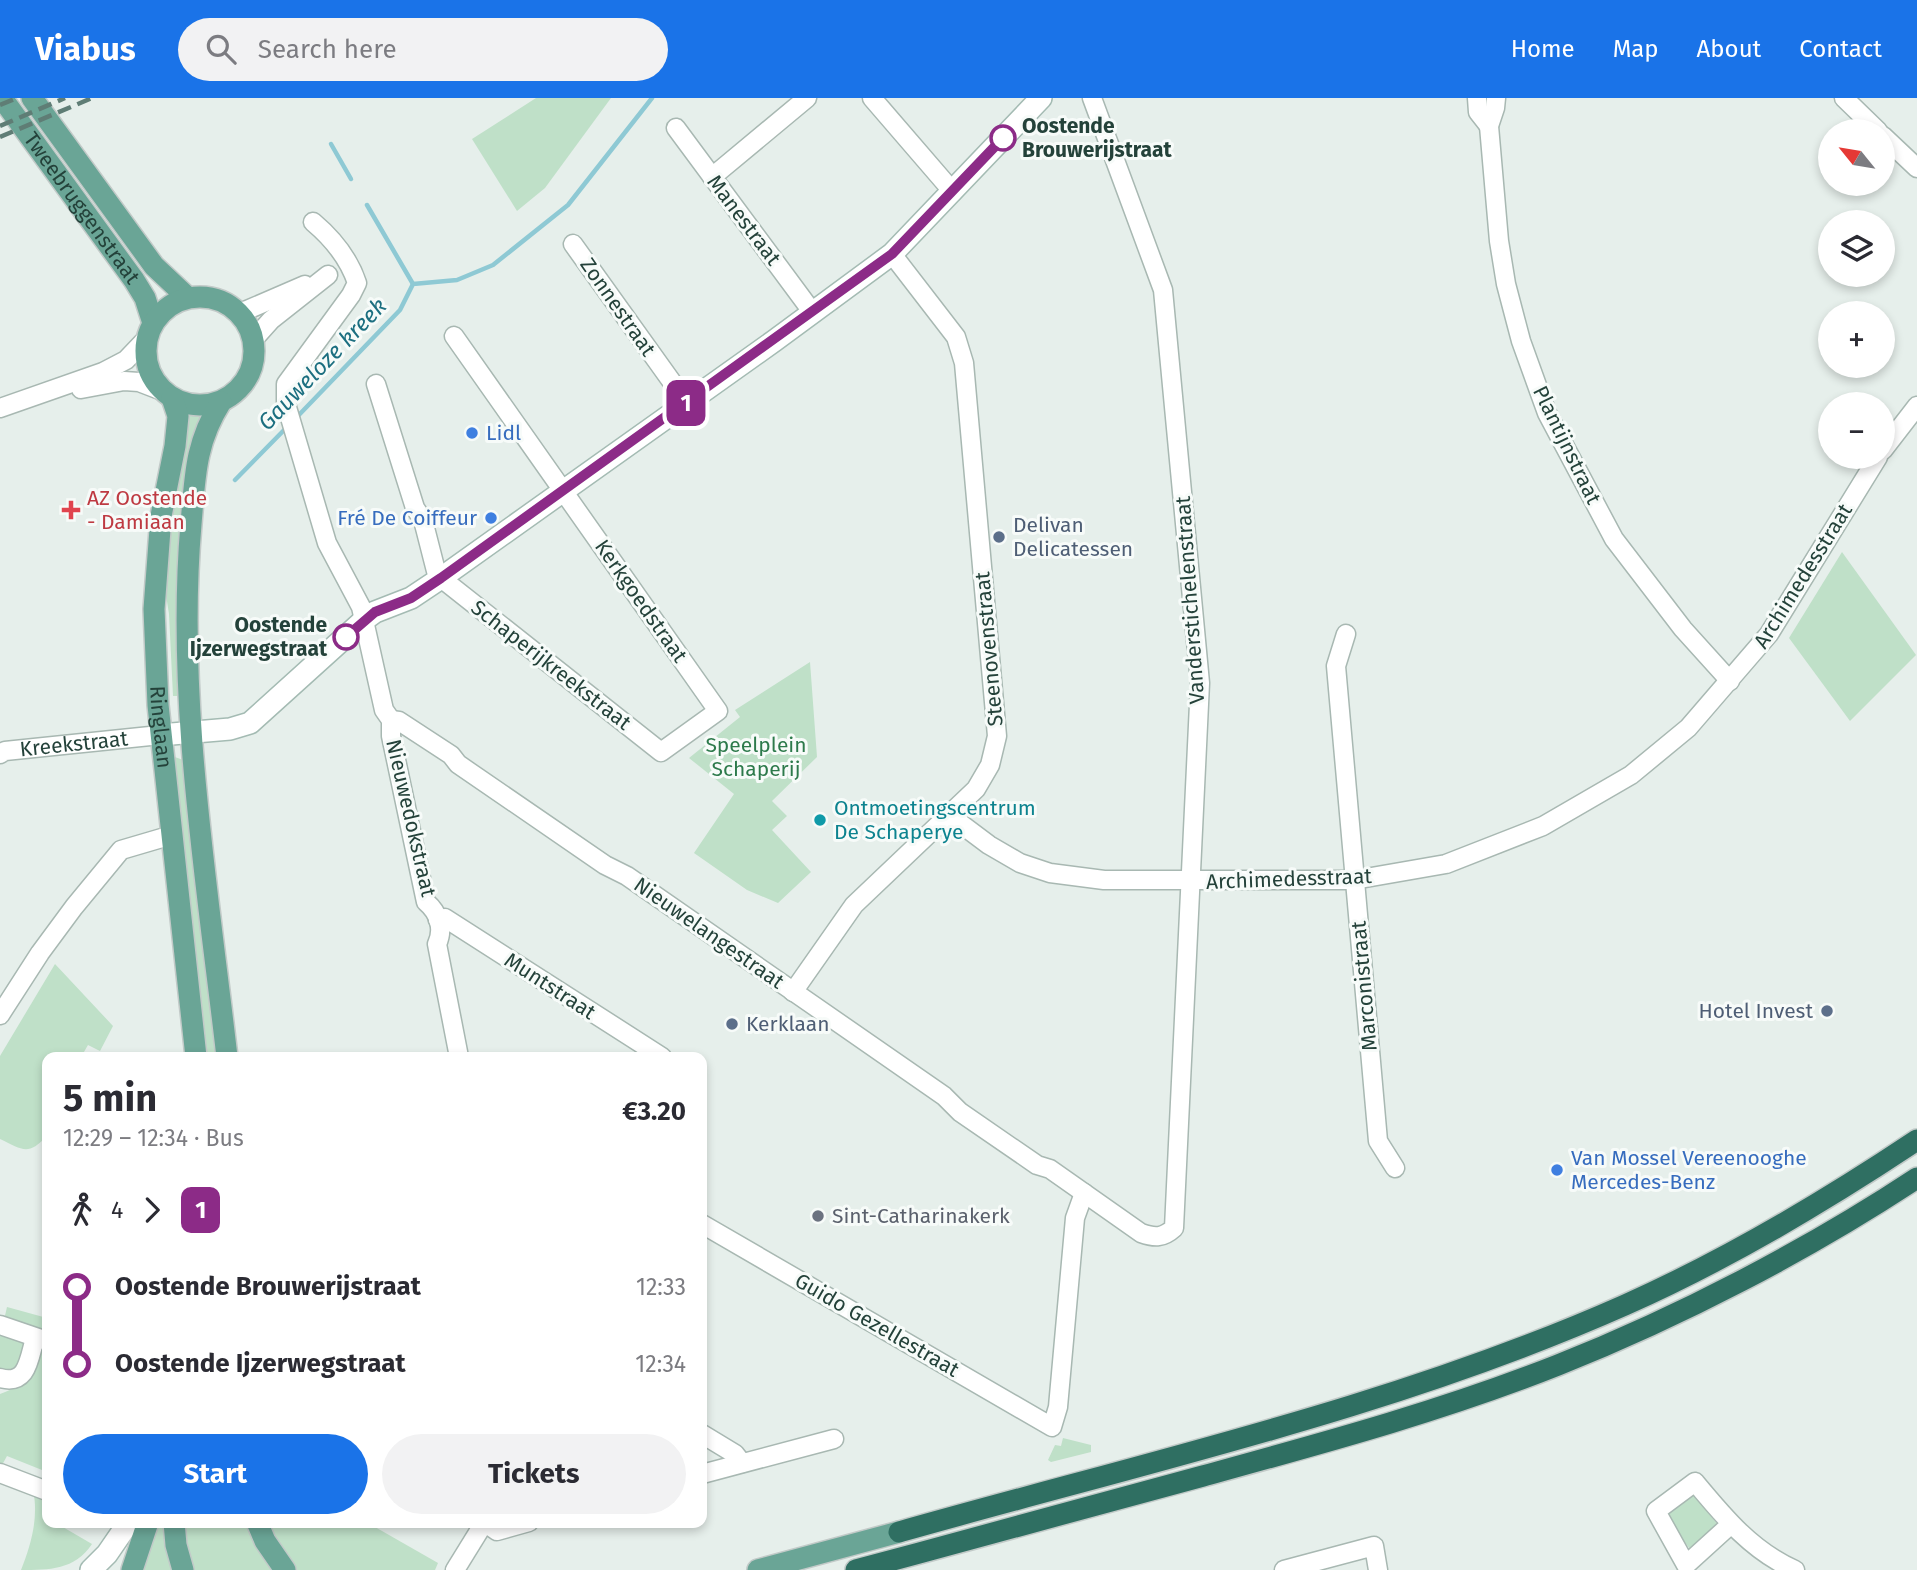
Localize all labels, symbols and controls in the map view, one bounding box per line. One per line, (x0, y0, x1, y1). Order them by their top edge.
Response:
search box (178, 18, 668, 81)
text: Viabus (35, 29, 136, 69)
icon: search (202, 30, 240, 68)
text: Search here (258, 34, 397, 65)
text: Home (1511, 35, 1575, 63)
text: Map (1613, 35, 1659, 63)
text: About (1697, 35, 1761, 63)
text: Contact (1799, 35, 1882, 63)
place label: Oostende Brouwerijstraat (1022, 113, 1172, 163)
north arrow (1818, 119, 1895, 196)
map controls (1818, 119, 1895, 469)
marker: Oostende Brouwerijstraat (990, 125, 1016, 151)
street label: Tweebruggenstraat (18, 127, 146, 289)
street label: Manestraat (702, 170, 787, 271)
button: layers (1818, 210, 1895, 287)
street label: Zonnestraat (575, 253, 662, 361)
water label: Gauweloze kreek (252, 292, 392, 436)
button: + (1818, 301, 1895, 378)
line badge: 1 (663, 380, 709, 426)
street label: Plantijnstraat (1527, 382, 1607, 509)
text: 1 (680, 389, 692, 417)
button: − (1818, 392, 1895, 469)
place label: Lidl (486, 420, 521, 446)
marker: Lidl (464, 425, 480, 441)
place label: AZ Oostende - Damiaan (87, 485, 207, 535)
street label: Vanderstichelenstraat (1170, 495, 1210, 705)
street label: Archimedesstraat (1748, 498, 1858, 653)
marker: AZ Oostende - Damiaan (61, 500, 81, 520)
place label: Fré De Coiffeur (337, 505, 477, 531)
marker: Fré De Coiffeur (483, 510, 499, 526)
place label: Delivan Delicatessen (1013, 512, 1133, 562)
marker: Delivan Delicatessen (991, 529, 1007, 545)
street label: Kerkgoedstraat (589, 534, 693, 668)
street label: Steenovenstraat (969, 570, 1009, 727)
street label: Schaperijkreekstraat (466, 594, 637, 736)
place label: Oostende Ijzerwegstraat (190, 612, 328, 662)
marker: Oostende Ijzerwegstraat (333, 624, 359, 650)
street label: Ringlaan (144, 685, 178, 770)
street label: Kreekstraat (18, 725, 130, 762)
park label: Speelplein Schaperij (705, 732, 807, 782)
street label: Nieuwedokstraat (380, 737, 442, 900)
place label: Ontmoetingscentrum De Schaperye (834, 795, 1036, 845)
marker: Ontmoetingscentrum De Schaperye (812, 812, 828, 828)
street label: Archimedesstraat (1206, 863, 1373, 895)
street label: Nieuwelangestraat (629, 871, 789, 995)
street label: Marconistraat (1345, 919, 1383, 1052)
street label: Muntstraat (500, 947, 601, 1025)
place label: Hotel Invest (1699, 998, 1813, 1024)
marker: Hotel Invest (1819, 1003, 1835, 1019)
place label: Kerklaan (746, 1011, 829, 1037)
marker: Kerklaan (724, 1016, 740, 1032)
text: 5 min (63, 1075, 157, 1121)
text: €3.20 (622, 1096, 686, 1127)
text: 12:29 – 12:34 · Bus (63, 1124, 244, 1152)
place label: Van Mossel Vereenooghe Mercedes-Benz (1571, 1145, 1807, 1195)
marker: Van Mossel Vereenooghe Mercedes-Benz (1549, 1162, 1565, 1178)
icon: walk (63, 1191, 101, 1229)
icon: forward (133, 1191, 171, 1229)
text: 4 (111, 1196, 123, 1224)
text: 1 (195, 1196, 206, 1224)
place label: Sint-Catharinakerk (832, 1203, 1010, 1229)
marker: Sint-Catharinakerk (810, 1208, 826, 1224)
street label: Guido Gezellestraat (790, 1267, 964, 1383)
text: Oostende Brouwerijstraat (115, 1271, 421, 1302)
text: 12:33 (636, 1273, 686, 1301)
text: Oostende Ijzerwegstraat (115, 1348, 406, 1379)
text: 12:34 (635, 1350, 686, 1378)
button: Start (63, 1434, 368, 1514)
button: Tickets (382, 1434, 686, 1514)

